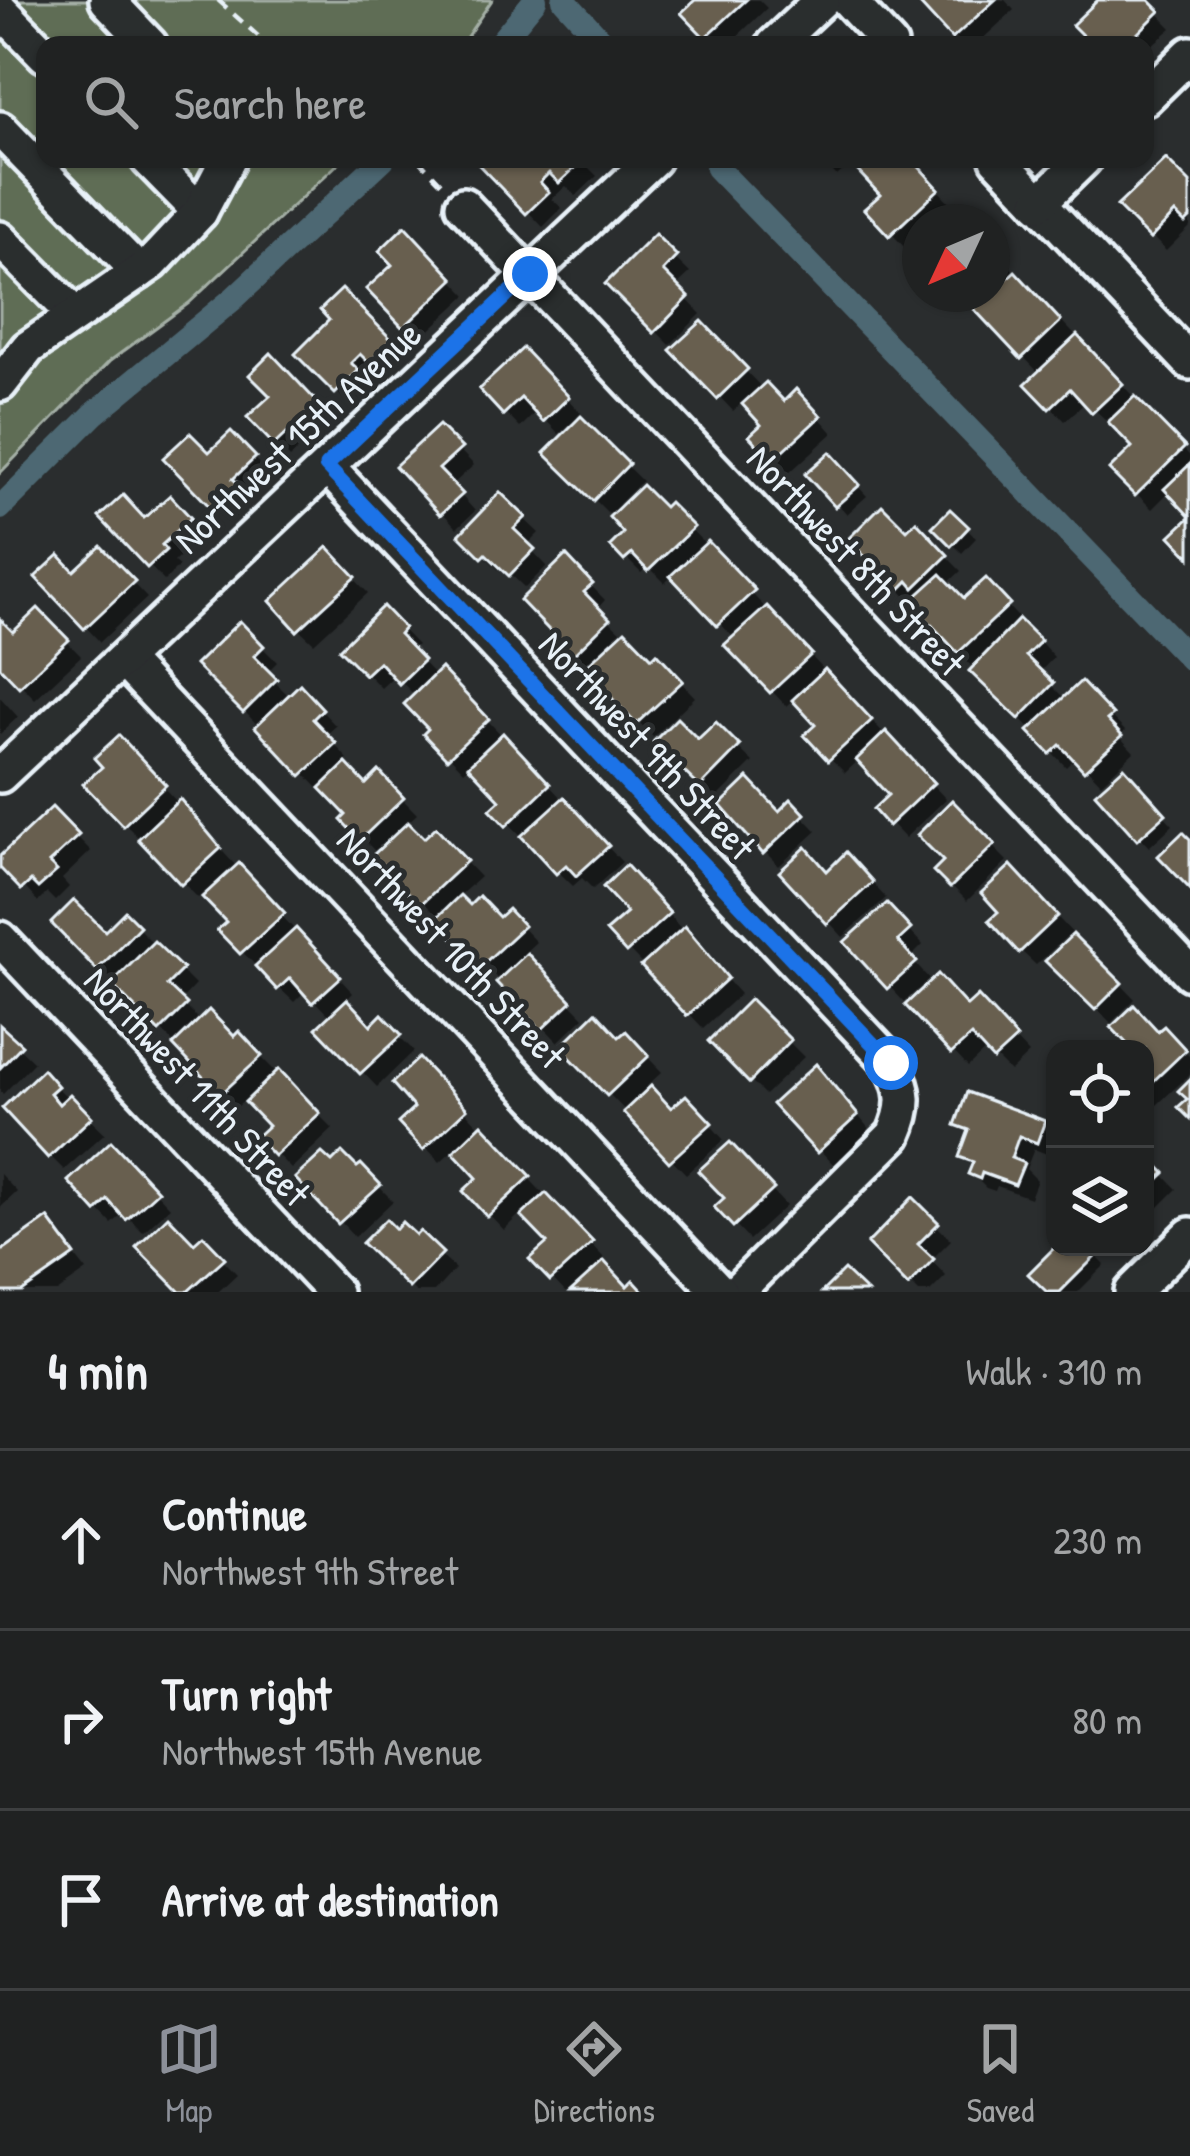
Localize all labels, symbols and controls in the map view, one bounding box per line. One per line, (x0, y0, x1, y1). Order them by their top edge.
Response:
search box (36, 36, 1154, 168)
icon: search (78, 69, 144, 135)
text: Search here (174, 72, 366, 133)
north arrow (902, 204, 1010, 312)
route end (503, 247, 557, 301)
street label: Northwest 15th Avenue (162, 307, 432, 565)
street label: Northwest 8th Street (736, 433, 979, 688)
street label: Northwest 9th Street (528, 619, 769, 872)
street label: Northwest 10th Street (326, 814, 579, 1080)
street label: Northwest 11th Street (73, 955, 324, 1218)
route start (864, 1036, 918, 1090)
map controls (1046, 1040, 1154, 1256)
button: locate (1046, 1040, 1154, 1148)
button: layers (1046, 1148, 1154, 1256)
text: 4 min (48, 1336, 148, 1405)
text: Walk · 310 m (966, 1344, 1142, 1397)
text: Continue (162, 1483, 307, 1544)
icon: ahead (48, 1507, 114, 1573)
text: 230 m (1053, 1513, 1142, 1566)
text: Northwest 9th Street (162, 1544, 458, 1597)
text: Turn right (162, 1663, 331, 1724)
icon: right (48, 1687, 114, 1753)
text: 80 m (1072, 1693, 1142, 1746)
text: Northwest 15th Avenue (162, 1724, 483, 1777)
icon: arrive (48, 1867, 114, 1933)
text: Arrive at destination (162, 1869, 499, 1930)
tab: Map (156, 2016, 222, 2132)
tab: Directions (534, 2016, 655, 2132)
tab: Saved (967, 2016, 1034, 2132)

